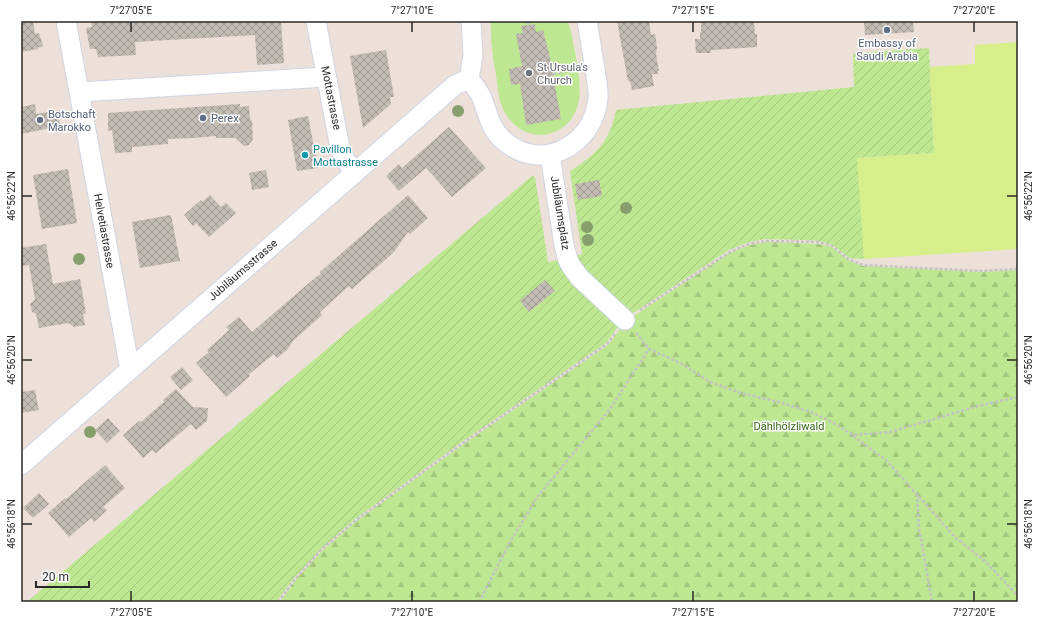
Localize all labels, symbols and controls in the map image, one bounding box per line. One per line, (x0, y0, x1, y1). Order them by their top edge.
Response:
text: 7°27'05"E (110, 5, 153, 16)
text: 7°27'10"E (391, 5, 434, 16)
text: 7°27'15"E (672, 5, 715, 16)
text: 7°27'20"E (953, 5, 996, 16)
marker: Embassy of Saudi Arabia (882, 25, 892, 35)
place label: Embassy of Saudi Arabia (856, 37, 918, 63)
place label: St Ursula's Church (537, 61, 588, 87)
street label: Mottastrasse (318, 65, 344, 131)
marker: St Ursula's Church (524, 68, 534, 78)
place label: Botschaft Marokko (48, 108, 96, 134)
place label: Perex (211, 112, 239, 125)
marker: Perex (198, 113, 208, 123)
marker: Botschaft Marokko (35, 115, 45, 125)
place label: Pavillon Mottastrasse (313, 143, 378, 169)
marker: Pavillon Mottastrasse (300, 150, 310, 160)
text: 46°56'22"N (6, 171, 17, 221)
text: 46°56'22"N (1023, 171, 1034, 221)
street label: Jubiläumsplatz (548, 175, 572, 252)
street label: Helvetiastrasse (91, 193, 117, 270)
street label: Jubiläumsstrasse (206, 236, 280, 303)
text: 46°56'20"N (6, 335, 17, 385)
text: 46°56'20"N (1023, 335, 1034, 385)
park label: Dählhölzliwald (754, 420, 824, 433)
text: 46°56'18"N (6, 499, 17, 549)
text: 46°56'18"N (1023, 499, 1034, 549)
scale bar (36, 563, 89, 589)
text: 20 m (42, 570, 69, 584)
text: 7°27'05"E (110, 607, 153, 618)
text: 7°27'10"E (391, 607, 434, 618)
text: 7°27'15"E (672, 607, 715, 618)
text: 7°27'20"E (953, 607, 996, 618)

